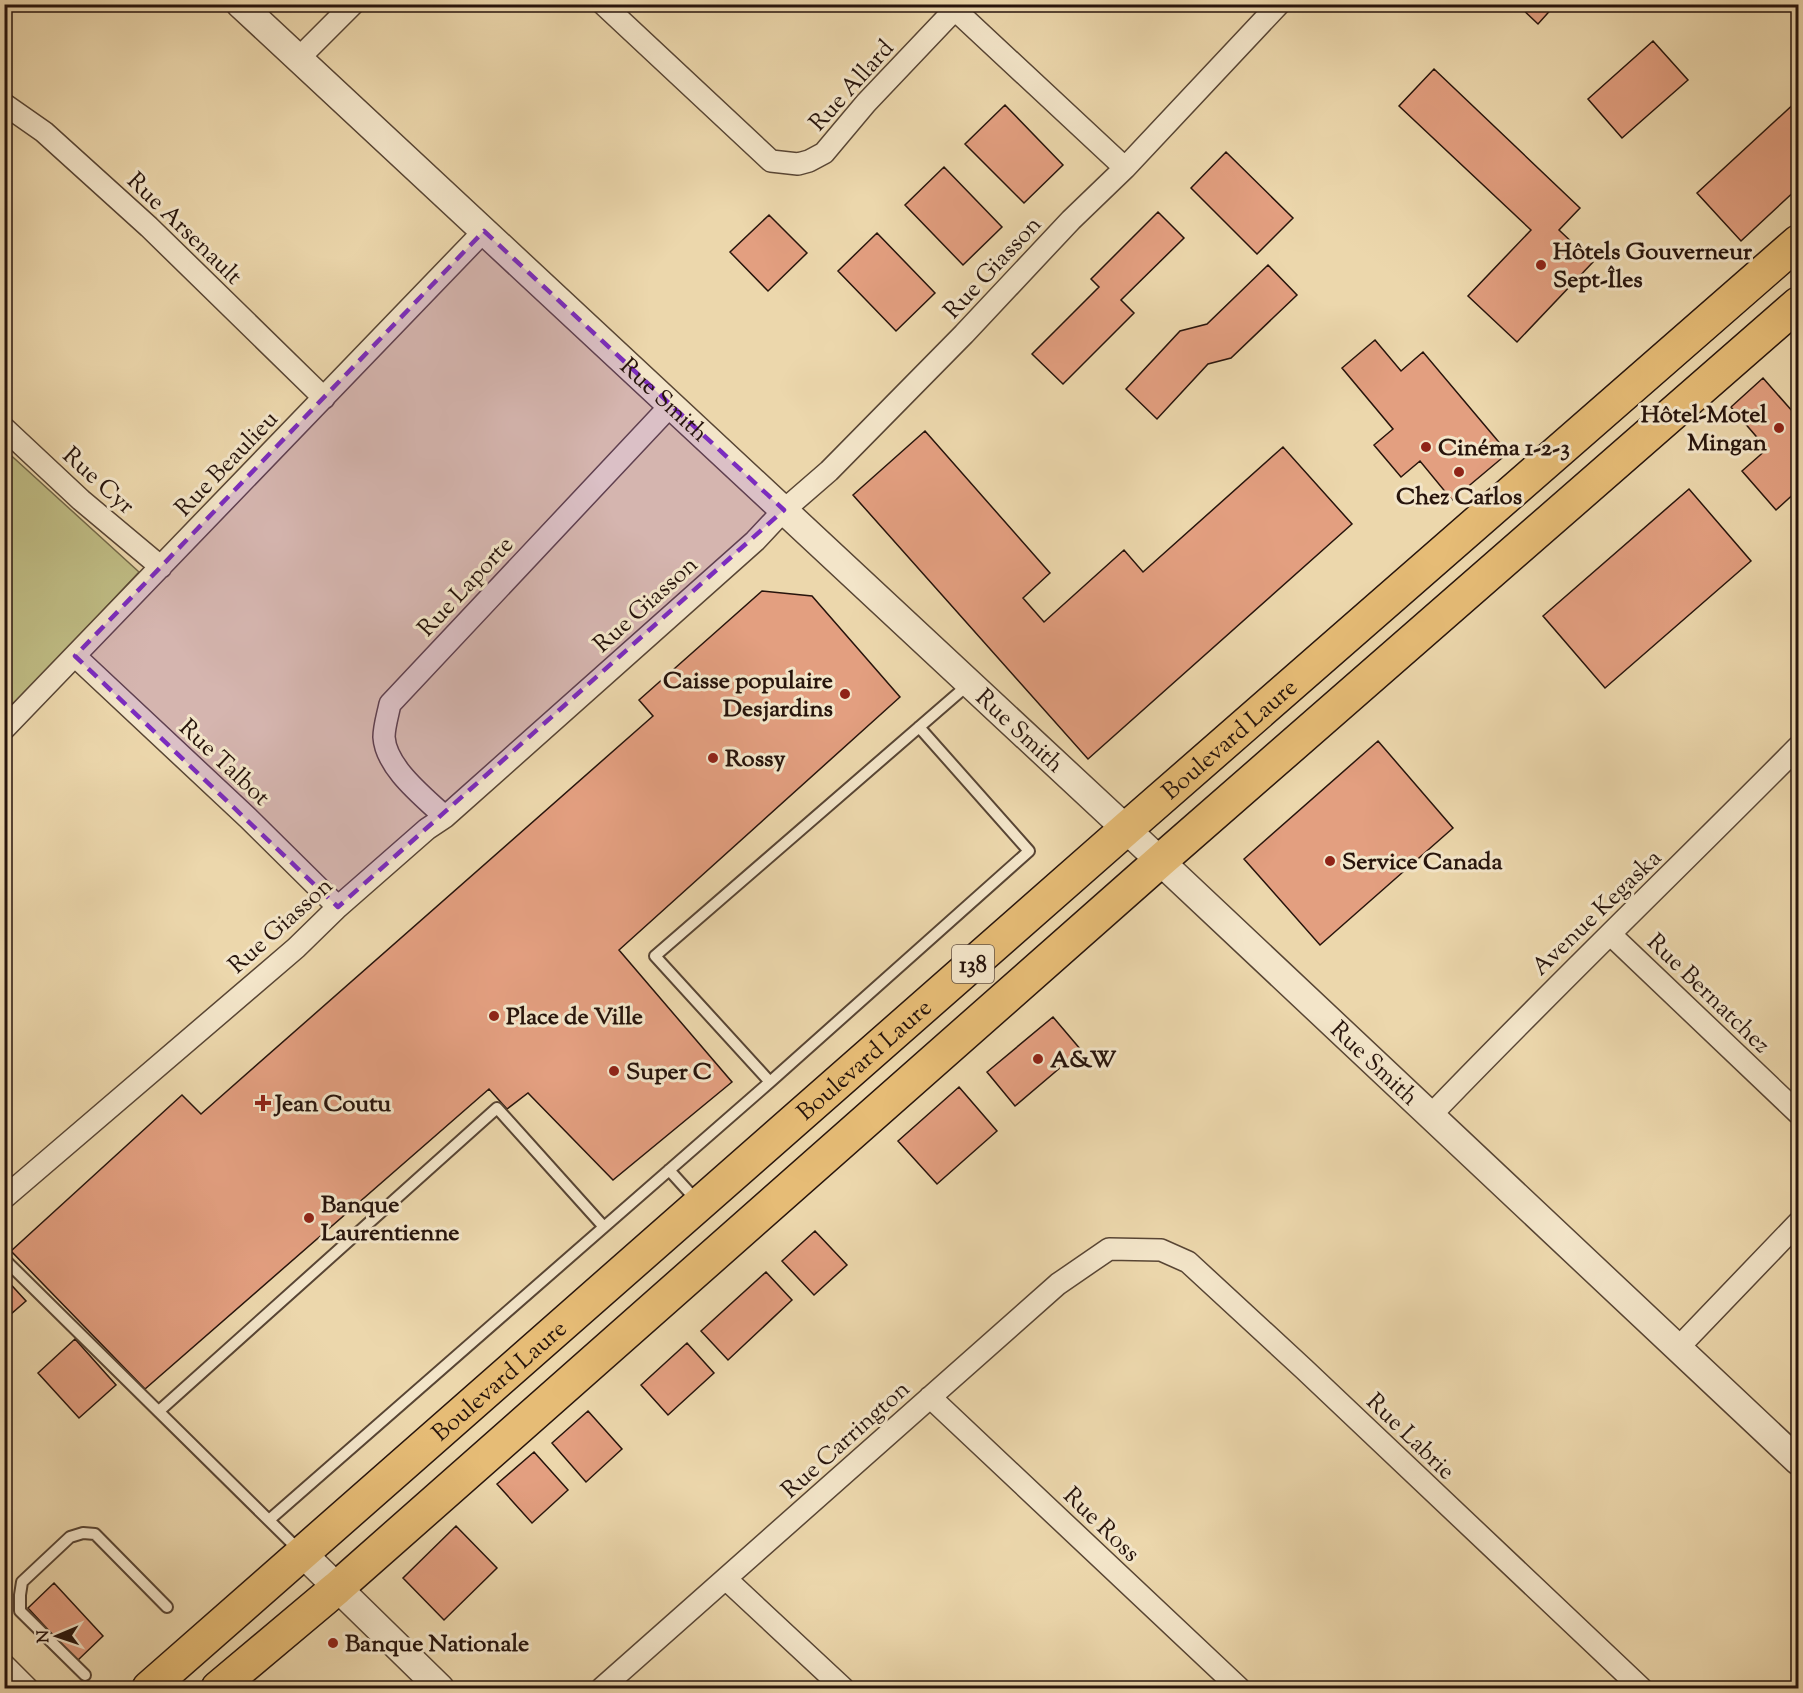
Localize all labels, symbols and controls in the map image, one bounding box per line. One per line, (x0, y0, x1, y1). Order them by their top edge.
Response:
street label: Rue Allard (802, 33, 903, 140)
street label: Rue Arsenault (118, 166, 249, 293)
street label: Rue Giasson (937, 209, 1050, 328)
place label: Hôtels Gouverneur Sept-Îles (1553, 236, 1753, 298)
marker: Hôtels Gouverneur Sept-Îles (1534, 258, 1548, 272)
street label: Rue Smith (611, 351, 715, 451)
place label: Hôtel-Motel Mingan (1641, 399, 1768, 461)
street label: Rue Beaulieu (168, 404, 287, 525)
marker: Hôtel-Motel Mingan (1772, 421, 1786, 435)
place label: Cinéma 1-2-3 (1438, 432, 1570, 466)
street label: Rue Cyr (54, 440, 141, 523)
marker: Cinéma 1-2-3 (1419, 440, 1433, 454)
marker: Chez Carlos (1452, 465, 1466, 479)
place label: Chez Carlos (1396, 481, 1522, 515)
street label: Rue Laporte (411, 529, 522, 645)
street label: Rue Giasson (587, 549, 706, 662)
place label: Caisse populaire Desjardins (663, 665, 833, 727)
street label: Boulevard Laure (1155, 672, 1306, 809)
street label: Rue Smith (967, 682, 1071, 782)
marker: Caisse populaire Desjardins (838, 687, 852, 701)
street label: Rue Talbot (170, 712, 277, 815)
place label: Rossy (725, 743, 786, 777)
marker: Rossy (706, 751, 720, 765)
street label: Avenue Kegaska (1525, 842, 1670, 984)
place label: Service Canada (1342, 846, 1503, 880)
marker: Service Canada (1323, 854, 1337, 868)
street label: Rue Giasson (222, 870, 341, 983)
street label: Rue Bernatchez (1638, 927, 1777, 1062)
road number: 138 (952, 945, 994, 983)
street label: Boulevard Laure (790, 992, 940, 1130)
place label: Place de Ville (506, 1001, 643, 1035)
marker: Place de Ville (487, 1009, 501, 1023)
street label: Rue Smith (1322, 1014, 1425, 1114)
place label: A&W (1050, 1044, 1117, 1078)
marker: A&W (1031, 1052, 1045, 1066)
place label: Super C (626, 1056, 712, 1090)
marker: Super C (607, 1064, 621, 1078)
place label: Jean Coutu (273, 1088, 391, 1122)
marker: Jean Coutu (256, 1096, 270, 1110)
place label: Banque Laurentienne (321, 1189, 460, 1251)
marker: Banque Laurentienne (302, 1211, 316, 1225)
street label: Boulevard Laure (425, 1313, 575, 1451)
street label: Rue Carrington (775, 1374, 918, 1507)
street label: Rue Labrie (1358, 1386, 1462, 1489)
street label: Rue Ross (1055, 1480, 1147, 1571)
north arrow (27, 1606, 87, 1666)
place label: Banque Nationale (345, 1628, 529, 1662)
text: N (33, 1629, 56, 1643)
marker: Banque Nationale (326, 1636, 340, 1650)

